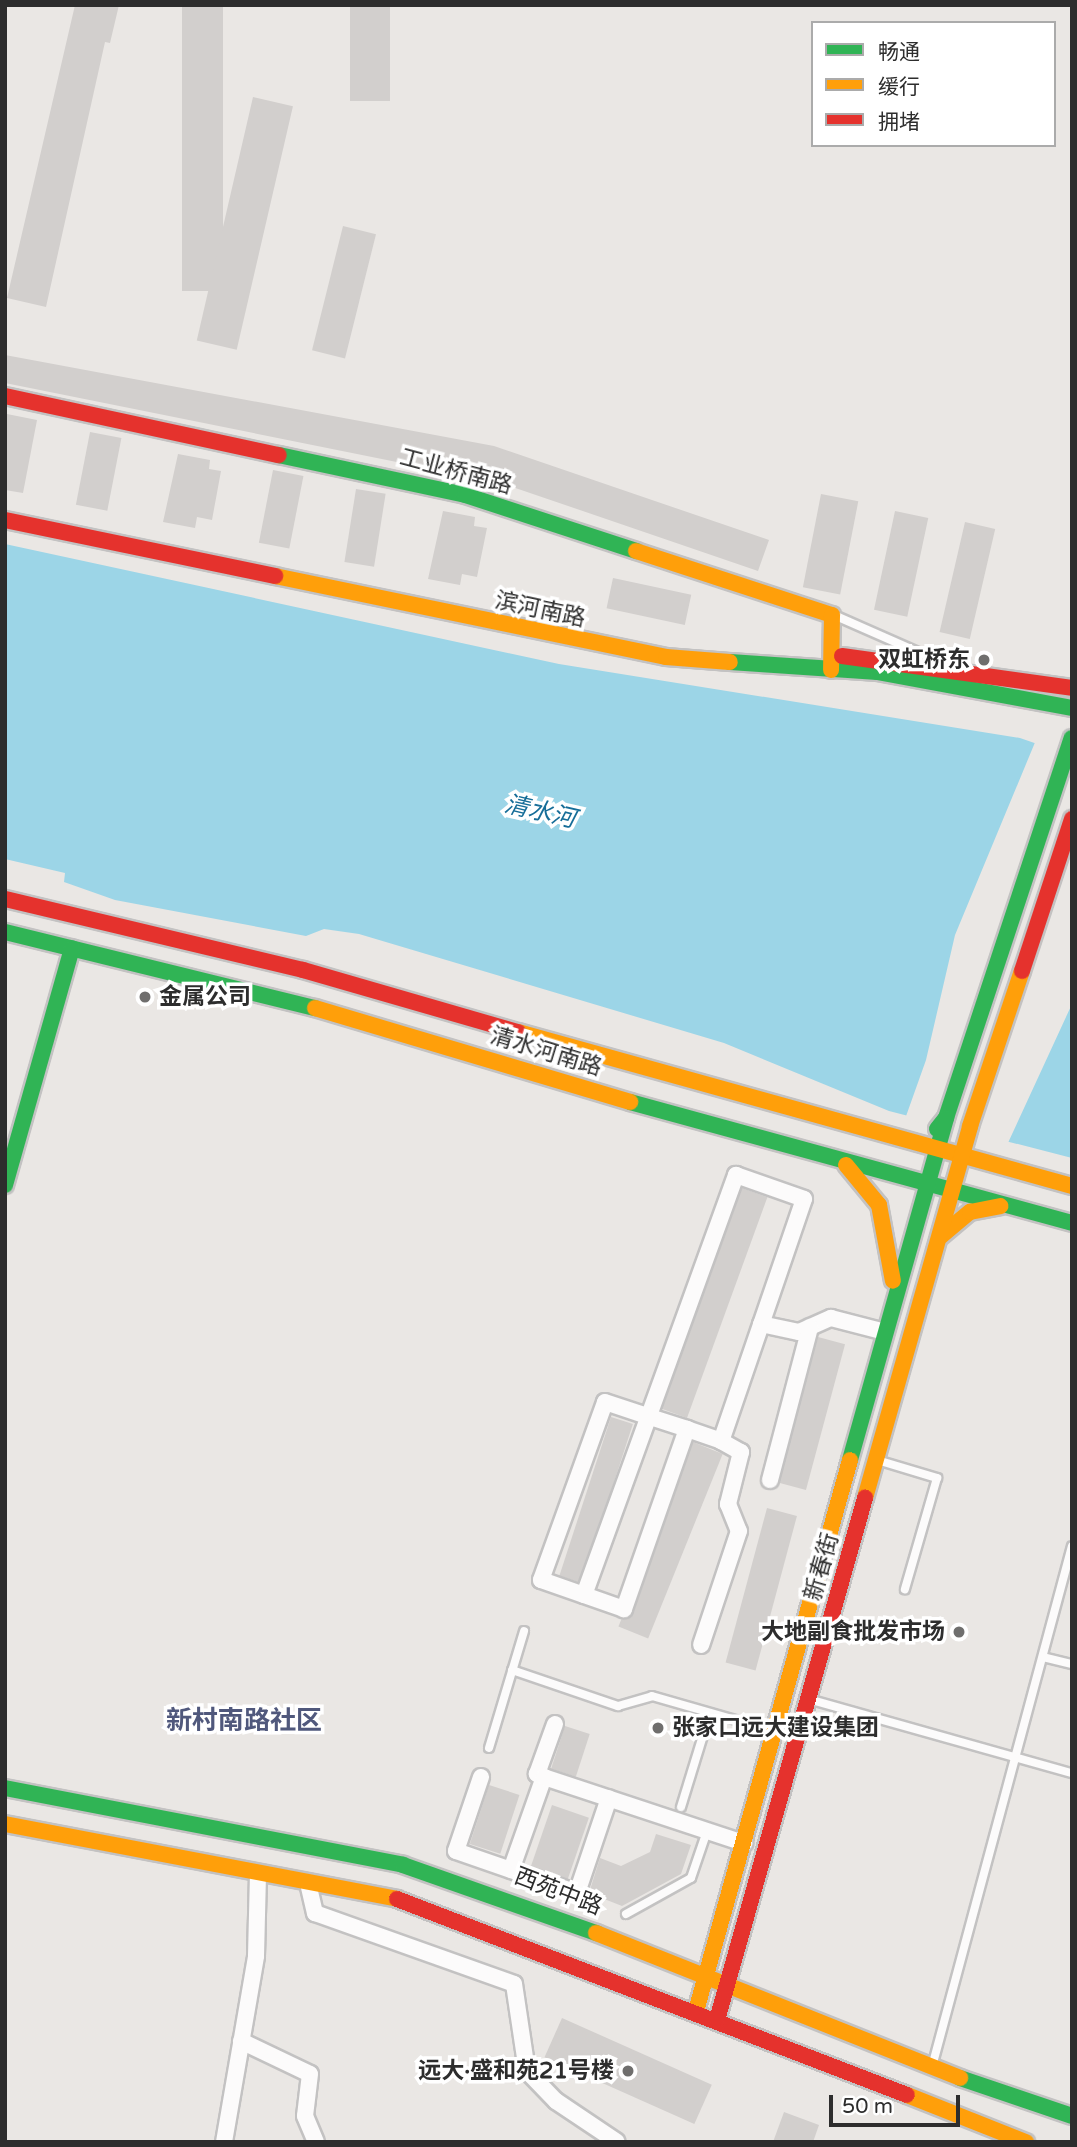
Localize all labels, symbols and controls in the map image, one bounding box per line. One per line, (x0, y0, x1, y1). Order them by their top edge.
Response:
legend (811, 21, 1056, 147)
text: 畅通 (878, 40, 920, 65)
text: 缓行 (878, 75, 920, 100)
text: 拥堵 (878, 110, 920, 135)
street label: 工业桥南路 (397, 444, 515, 500)
street label: 滨河南路 (492, 587, 588, 633)
place label: 双虹桥东 (878, 646, 970, 674)
marker: 双虹桥东 (976, 652, 992, 668)
water label: 清水河 (502, 790, 578, 834)
place label: 金属公司 (159, 983, 251, 1011)
marker: 金属公司 (137, 989, 153, 1005)
street label: 清水河南路 (487, 1022, 605, 1082)
street label: 新春街 (799, 1530, 845, 1604)
place label: 大地副食批发市场 (761, 1618, 945, 1646)
marker: 大地副食批发市场 (951, 1624, 967, 1640)
district label: 新村南路社区 (166, 1705, 322, 1737)
place label: 张家口远大建设集团 (672, 1714, 879, 1742)
marker: 张家口远大建设集团 (650, 1720, 666, 1736)
street label: 西苑中路 (510, 1863, 606, 1921)
place label: 远大·盛和苑21号楼 (418, 2057, 614, 2085)
marker: 远大·盛和苑21号楼 (620, 2063, 636, 2079)
scale bar (832, 2080, 963, 2124)
text: 50 m (842, 2094, 893, 2119)

